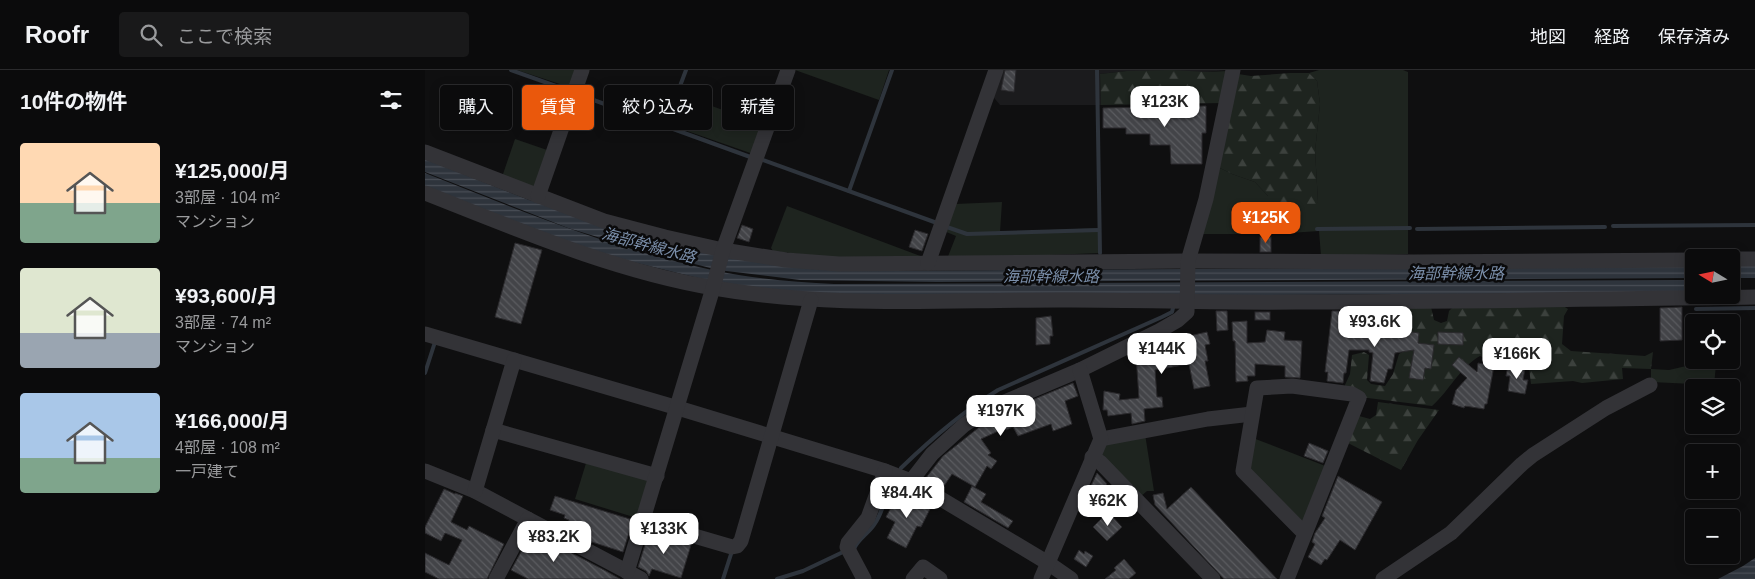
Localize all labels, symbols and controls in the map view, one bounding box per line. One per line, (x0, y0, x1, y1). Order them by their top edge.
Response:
search box (119, 12, 469, 57)
text: Roofr (25, 21, 89, 48)
icon: search (137, 21, 165, 49)
text: ここで検索 (177, 26, 272, 47)
text: 地図 (1530, 27, 1566, 47)
text: 経路 (1594, 27, 1630, 47)
text: 保存済み (1658, 27, 1730, 47)
chip: 購入 (440, 85, 512, 130)
chip: 賃貸 (522, 85, 594, 130)
chip: 絞り込み (604, 85, 712, 130)
chip: 新着 (722, 85, 794, 130)
pin: ¥123K (1130, 85, 1200, 128)
icon: filters (377, 86, 405, 114)
text: 10件の物件 (20, 90, 127, 113)
text: ¥123K (1141, 93, 1189, 110)
text: ¥125,000/月 (175, 159, 289, 182)
icon: home (60, 163, 120, 223)
text: 3部屋 · 104 m² (175, 189, 280, 206)
pin: ¥125K (1231, 202, 1301, 244)
text: ¥125K (1242, 209, 1290, 226)
text: マンション (175, 213, 255, 230)
water label: 海部幹線水路 (600, 225, 699, 267)
north arrow (1685, 249, 1740, 304)
map controls (1685, 249, 1740, 564)
water label: 海部幹線水路 (1408, 265, 1506, 282)
water label: 海部幹線水路 (1003, 268, 1101, 285)
text: ¥93,600/月 (175, 284, 278, 307)
icon: home (60, 288, 120, 348)
pin: ¥93.6K (1334, 306, 1416, 348)
text: ¥93.6K (1349, 313, 1401, 330)
text: 3部屋 · 74 m² (175, 314, 271, 331)
button: locate (1685, 314, 1740, 369)
pin: ¥144K (1127, 332, 1197, 375)
text: マンション (175, 338, 255, 355)
pin: ¥166K (1482, 338, 1552, 380)
text: ¥144K (1138, 340, 1186, 357)
text: ¥166K (1493, 345, 1541, 362)
button: layers (1685, 379, 1740, 434)
pin: ¥197K (966, 394, 1036, 437)
text: ¥197K (977, 402, 1025, 419)
text: ¥166,000/月 (175, 409, 289, 432)
icon: home (60, 413, 120, 473)
text: 4部屋 · 108 m² (175, 439, 280, 456)
button: + (1685, 444, 1740, 499)
text: 一戸建て (175, 463, 239, 480)
pin: ¥84.4K (866, 476, 948, 519)
text: ¥84.4K (881, 484, 933, 501)
pin: ¥62K (1078, 484, 1138, 527)
text: ¥62K (1089, 492, 1127, 509)
button: − (1685, 509, 1740, 564)
pin: ¥133K (629, 512, 699, 555)
pin: ¥83.2K (513, 520, 595, 563)
text: ¥133K (640, 520, 688, 537)
text: ¥83.2K (528, 528, 580, 545)

